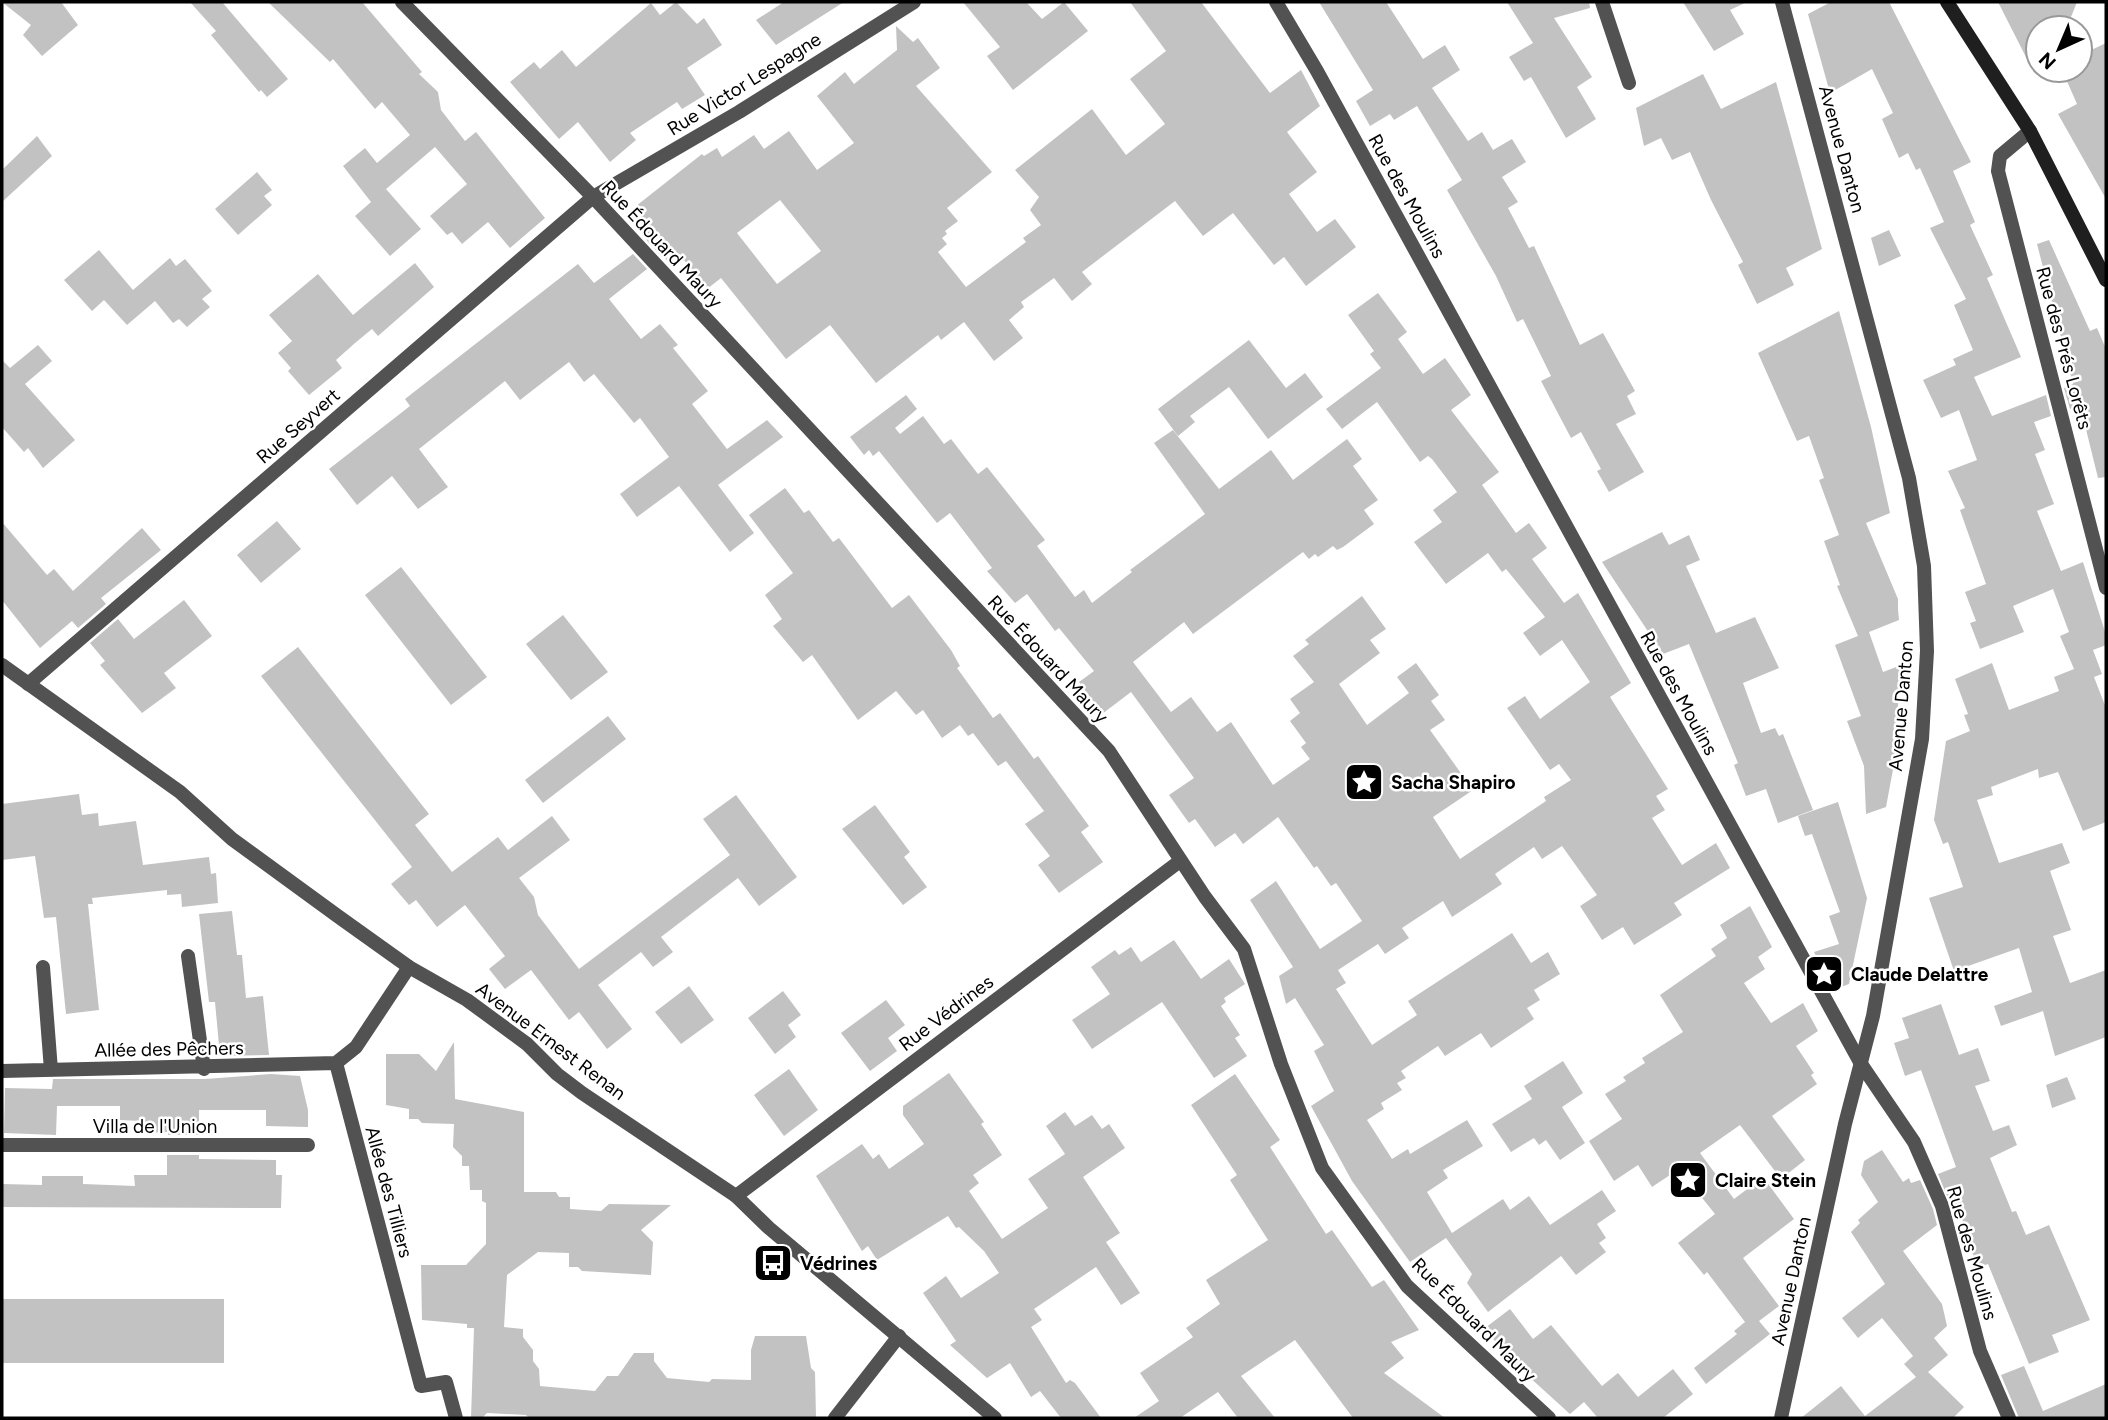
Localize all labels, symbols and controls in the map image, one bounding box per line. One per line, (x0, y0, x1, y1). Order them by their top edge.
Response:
north arrow (2024, 14, 2094, 84)
street label: Rue Victor Lespagne (663, 27, 825, 141)
text: N (2034, 47, 2061, 74)
street label: Avenue Danton (1814, 83, 1870, 215)
street label: Rue des Moulins (1363, 130, 1451, 262)
street label: Rue Édouard Maury (597, 175, 727, 313)
street label: Rue des Prés Lorêts (2031, 264, 2097, 432)
street label: Rue Seyvert (252, 384, 344, 468)
street label: Rue Édouard Maury (983, 590, 1113, 728)
street label: Rue des Moulins (1635, 627, 1723, 759)
street label: Avenue Danton (1884, 640, 1918, 772)
place icon: Sacha Shapiro (1343, 761, 1385, 803)
place label: Sacha Shapiro (1391, 771, 1516, 794)
place icon: Claude Delattre (1803, 953, 1845, 995)
place label: Claude Delattre (1851, 963, 1989, 986)
street label: Rue Védrines (894, 970, 998, 1056)
street label: Avenue Ernest Renan (472, 977, 630, 1105)
street label: Allée des Pêchers (94, 1036, 244, 1062)
street label: Villa de l'Union (93, 1115, 217, 1138)
street label: Allée des Tilliers (360, 1124, 418, 1260)
place icon: Claire Stein (1667, 1159, 1709, 1201)
place label: Claire Stein (1715, 1169, 1816, 1192)
street label: Rue des Moulins (1942, 1183, 2002, 1323)
street label: Avenue Danton (1766, 1215, 1816, 1347)
bus stop icon: Védrines (752, 1242, 794, 1284)
place label: Védrines (800, 1252, 877, 1275)
street label: Rue Édouard Maury (1407, 1253, 1541, 1387)

